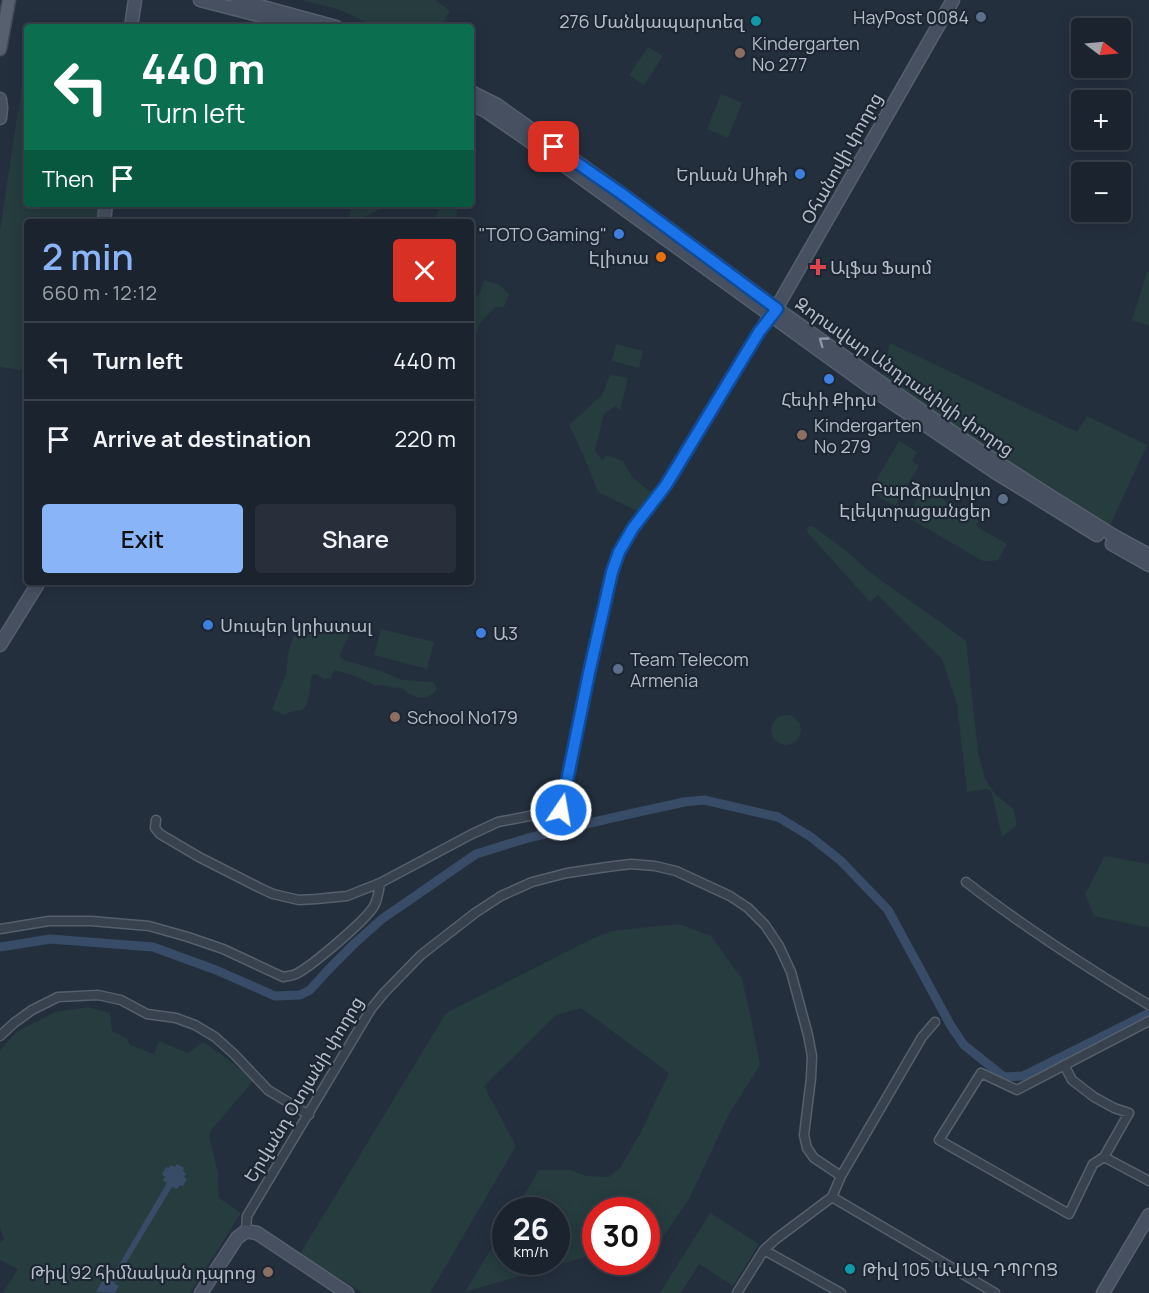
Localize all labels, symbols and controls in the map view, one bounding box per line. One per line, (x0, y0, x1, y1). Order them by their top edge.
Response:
place label: HayPost 0084 (853, 5, 969, 29)
place label: 276 Մանկապարտեզ (559, 9, 745, 33)
marker: HayPost 0084 (974, 10, 988, 24)
marker: 276 Մանկապարտեզ (749, 14, 763, 28)
north arrow (1071, 18, 1131, 78)
map controls (1071, 18, 1131, 222)
place label: Kindergarten No 277 (752, 31, 860, 76)
text: 440 m (141, 39, 265, 97)
marker: Kindergarten No 277 (733, 46, 747, 60)
icon: left (42, 48, 120, 126)
street label: Օհանովի փողոց (795, 88, 887, 228)
button: + (1071, 90, 1131, 150)
text: Turn left (141, 94, 245, 131)
pin (528, 121, 579, 172)
icon: arrive (537, 130, 570, 163)
icon: arrive (106, 162, 139, 195)
place label: Երևան Սիթի (676, 162, 788, 186)
button: − (1071, 162, 1131, 222)
text: Then (42, 164, 94, 194)
marker: Երևան Սիթի (793, 167, 807, 181)
place label: "TOTO Gaming" (479, 222, 607, 246)
marker: "TOTO Gaming" (612, 227, 626, 241)
text: 2 min (42, 232, 134, 281)
button: close (393, 239, 456, 302)
place label: Էլիտա (588, 245, 649, 269)
marker: Էլիտա (654, 250, 668, 264)
place label: Ալֆա Ֆարմ (830, 255, 932, 279)
marker: Ալֆա Ֆարմ (811, 260, 825, 274)
text: 660 m · 12:12 (42, 279, 157, 306)
street label: Զորավար Անդրանիկի փողոց (791, 291, 1019, 461)
one-way arrow (818, 337, 829, 348)
icon: left (42, 345, 75, 378)
text: Turn left (93, 346, 183, 376)
text: 440 m (393, 346, 456, 376)
marker: Հեփի Քիդս (822, 372, 836, 386)
place label: Հեփի Քիդս (781, 387, 877, 411)
place label: Kindergarten No 279 (814, 413, 922, 458)
icon: arrive (42, 423, 75, 456)
text: Arrive at destination (93, 424, 311, 454)
text: 220 m (394, 424, 456, 454)
marker: Kindergarten No 279 (795, 428, 809, 442)
place label: Բարձրավոլտ Էլեկտրացանցեր (839, 477, 991, 522)
marker: Բարձրավոլտ Էլեկտրացանցեր (996, 492, 1010, 506)
button: Exit (42, 504, 243, 573)
button: Share (255, 504, 456, 573)
place label: Սուպեր կրիստալ (220, 613, 373, 637)
marker: Սուպեր կրիստալ (201, 618, 215, 632)
place label: Ա3 (493, 621, 518, 645)
marker: Ա3 (474, 626, 488, 640)
place label: Team Telecom Armenia (630, 647, 749, 692)
marker: Team Telecom Armenia (611, 662, 625, 676)
place label: School No179 (407, 705, 518, 729)
marker: School No179 (388, 710, 402, 724)
position arrow (529, 778, 593, 842)
street label: Երվանդ Օտյանի փողոց (238, 991, 368, 1187)
speed limit sign: 30 (582, 1197, 660, 1275)
text: 26 (513, 1208, 549, 1249)
text: km/h (514, 1241, 548, 1262)
place label: Թիվ 105 ԱՎԱԳ ԴՊՐՈՑ (862, 1257, 1058, 1281)
place label: Թիվ 92 հիմնական դպրոց (30, 1260, 256, 1284)
marker: Թիվ 105 ԱՎԱԳ ԴՊՐՈՑ (843, 1262, 857, 1276)
marker: Թիվ 92 հիմնական դպրոց (261, 1265, 275, 1279)

